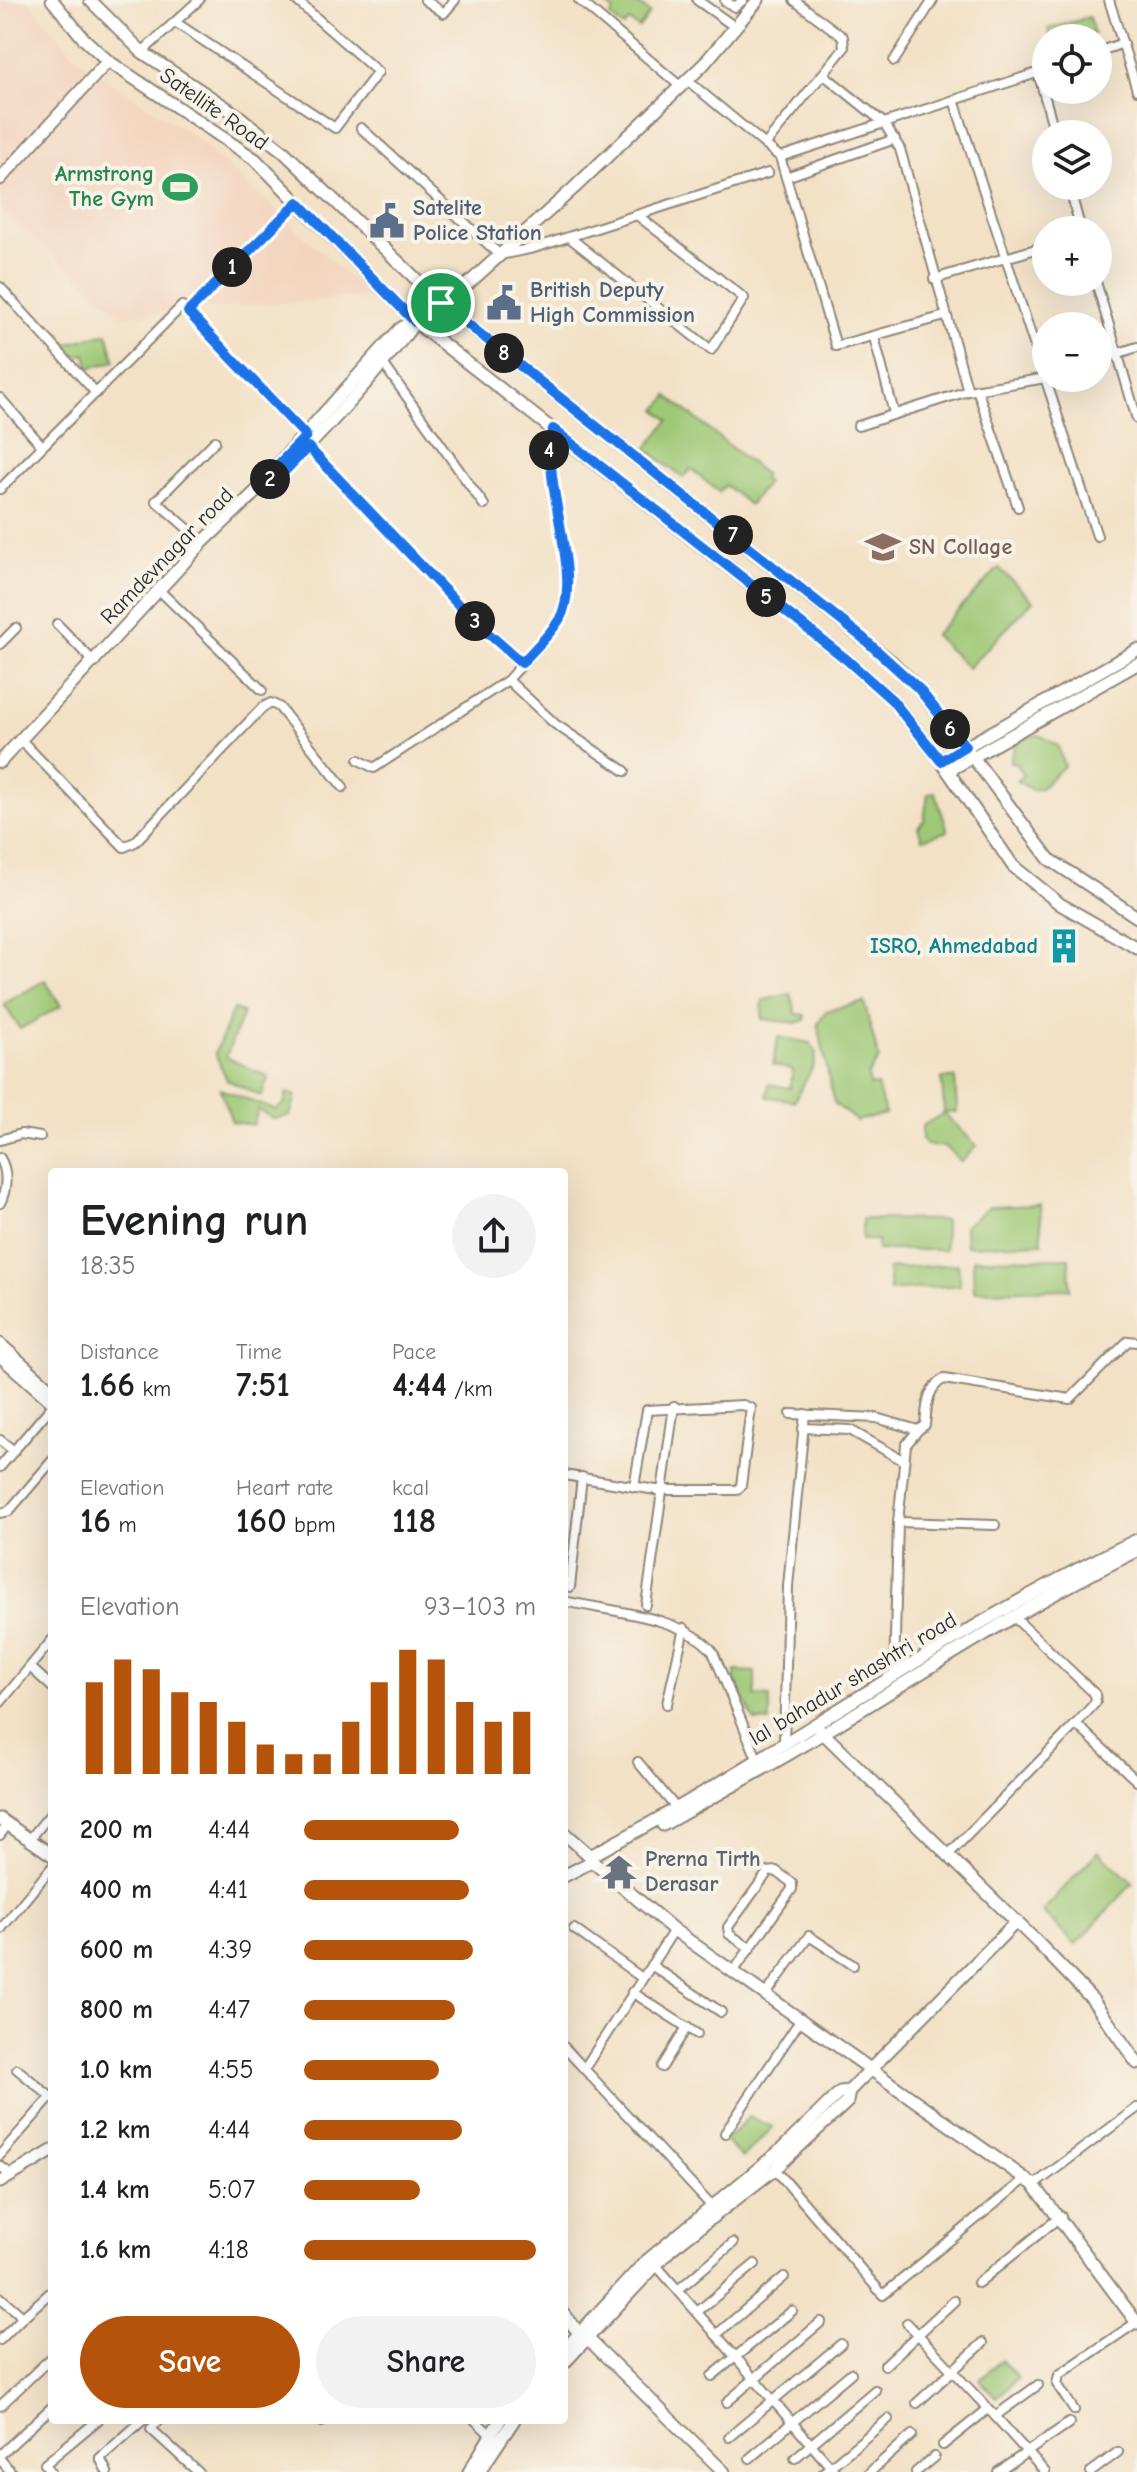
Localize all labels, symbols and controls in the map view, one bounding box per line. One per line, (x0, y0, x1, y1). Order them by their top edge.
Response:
map controls (1032, 24, 1112, 392)
button: locate (1032, 24, 1112, 104)
street label: Satellite Road (155, 62, 273, 156)
button: layers (1032, 120, 1112, 200)
place label: Armstrong The Gym (55, 161, 154, 212)
sports icon: Armstrong The Gym (161, 168, 199, 206)
place label: Satelite Police Station (413, 195, 542, 246)
public building icon: Satelite Police Station (368, 202, 406, 240)
button: + (1032, 216, 1112, 296)
pin: 1 (212, 247, 252, 287)
text: 1 (228, 254, 236, 280)
pin (407, 269, 475, 337)
place label: British Deputy High Commission (530, 277, 695, 328)
icon: arrive (419, 281, 463, 325)
public building icon: British Deputy High Commission (485, 284, 523, 322)
button: − (1032, 312, 1112, 392)
pin: 8 (484, 333, 524, 373)
text: 8 (498, 340, 510, 366)
pin: 4 (529, 430, 569, 470)
text: 4 (544, 437, 554, 463)
pin: 2 (250, 459, 290, 499)
text: 2 (265, 466, 275, 492)
street label: Ramdevnagar road (95, 482, 239, 630)
pin: 7 (713, 515, 753, 555)
text: 7 (728, 522, 738, 548)
school or university icon: SN Collage (864, 528, 902, 566)
place label: SN Collage (909, 534, 1012, 560)
pin: 5 (746, 577, 786, 617)
text: 5 (760, 584, 772, 610)
pin: 3 (455, 601, 495, 641)
text: 3 (470, 608, 480, 634)
pin: 6 (930, 709, 970, 749)
text: 6 (944, 716, 956, 742)
building icon: ISRO, Ahmedabad (1045, 927, 1083, 965)
place label: ISRO, Ahmedabad (870, 933, 1038, 959)
button: share (452, 1194, 536, 1278)
text: Evening run (80, 1195, 308, 1246)
text: 18:35 (80, 1251, 136, 1281)
text: Distance (80, 1339, 159, 1365)
text: Time (236, 1339, 282, 1365)
text: Pace (392, 1339, 436, 1365)
text: 1.66 (80, 1365, 135, 1405)
text: 7:51 (236, 1365, 290, 1405)
text: 4:44 (392, 1365, 447, 1405)
text: km (135, 1376, 171, 1402)
text: /km (447, 1376, 493, 1402)
text: Elevation (80, 1475, 164, 1501)
text: Heart rate (236, 1475, 333, 1501)
text: kcal (392, 1475, 429, 1501)
text: 16 (80, 1501, 111, 1541)
text: 160 (236, 1501, 287, 1541)
text: 118 (392, 1501, 436, 1541)
text: m (111, 1512, 137, 1538)
text: bpm (287, 1512, 336, 1538)
text: Elevation (80, 1592, 180, 1622)
text: 93–103 m (424, 1592, 536, 1622)
street label: lal bahadur shashtri road (745, 1607, 961, 1751)
text: 200 m (80, 1815, 153, 1845)
text: 4:44 (208, 1815, 250, 1845)
place label: Prerna Tirth Derasar (645, 1846, 761, 1897)
temple icon: Prerna Tirth Derasar (600, 1853, 638, 1891)
text: 400 m (80, 1875, 152, 1905)
text: 4:41 (208, 1875, 248, 1905)
text: 600 m (80, 1935, 153, 1965)
text: 4:39 (208, 1935, 252, 1965)
text: 800 m (80, 1995, 153, 2025)
text: 4:47 (208, 1995, 250, 2025)
text: 1.0 km (80, 2055, 152, 2085)
text: 4:55 (208, 2055, 253, 2085)
text: 1.2 km (80, 2115, 151, 2145)
text: 4:44 (208, 2115, 250, 2145)
text: 1.4 km (80, 2175, 150, 2205)
text: 5:07 (208, 2175, 255, 2205)
text: 1.6 km (80, 2235, 151, 2265)
text: 4:18 (208, 2235, 249, 2265)
button: Save (80, 2316, 300, 2408)
button: Share (316, 2316, 536, 2408)

